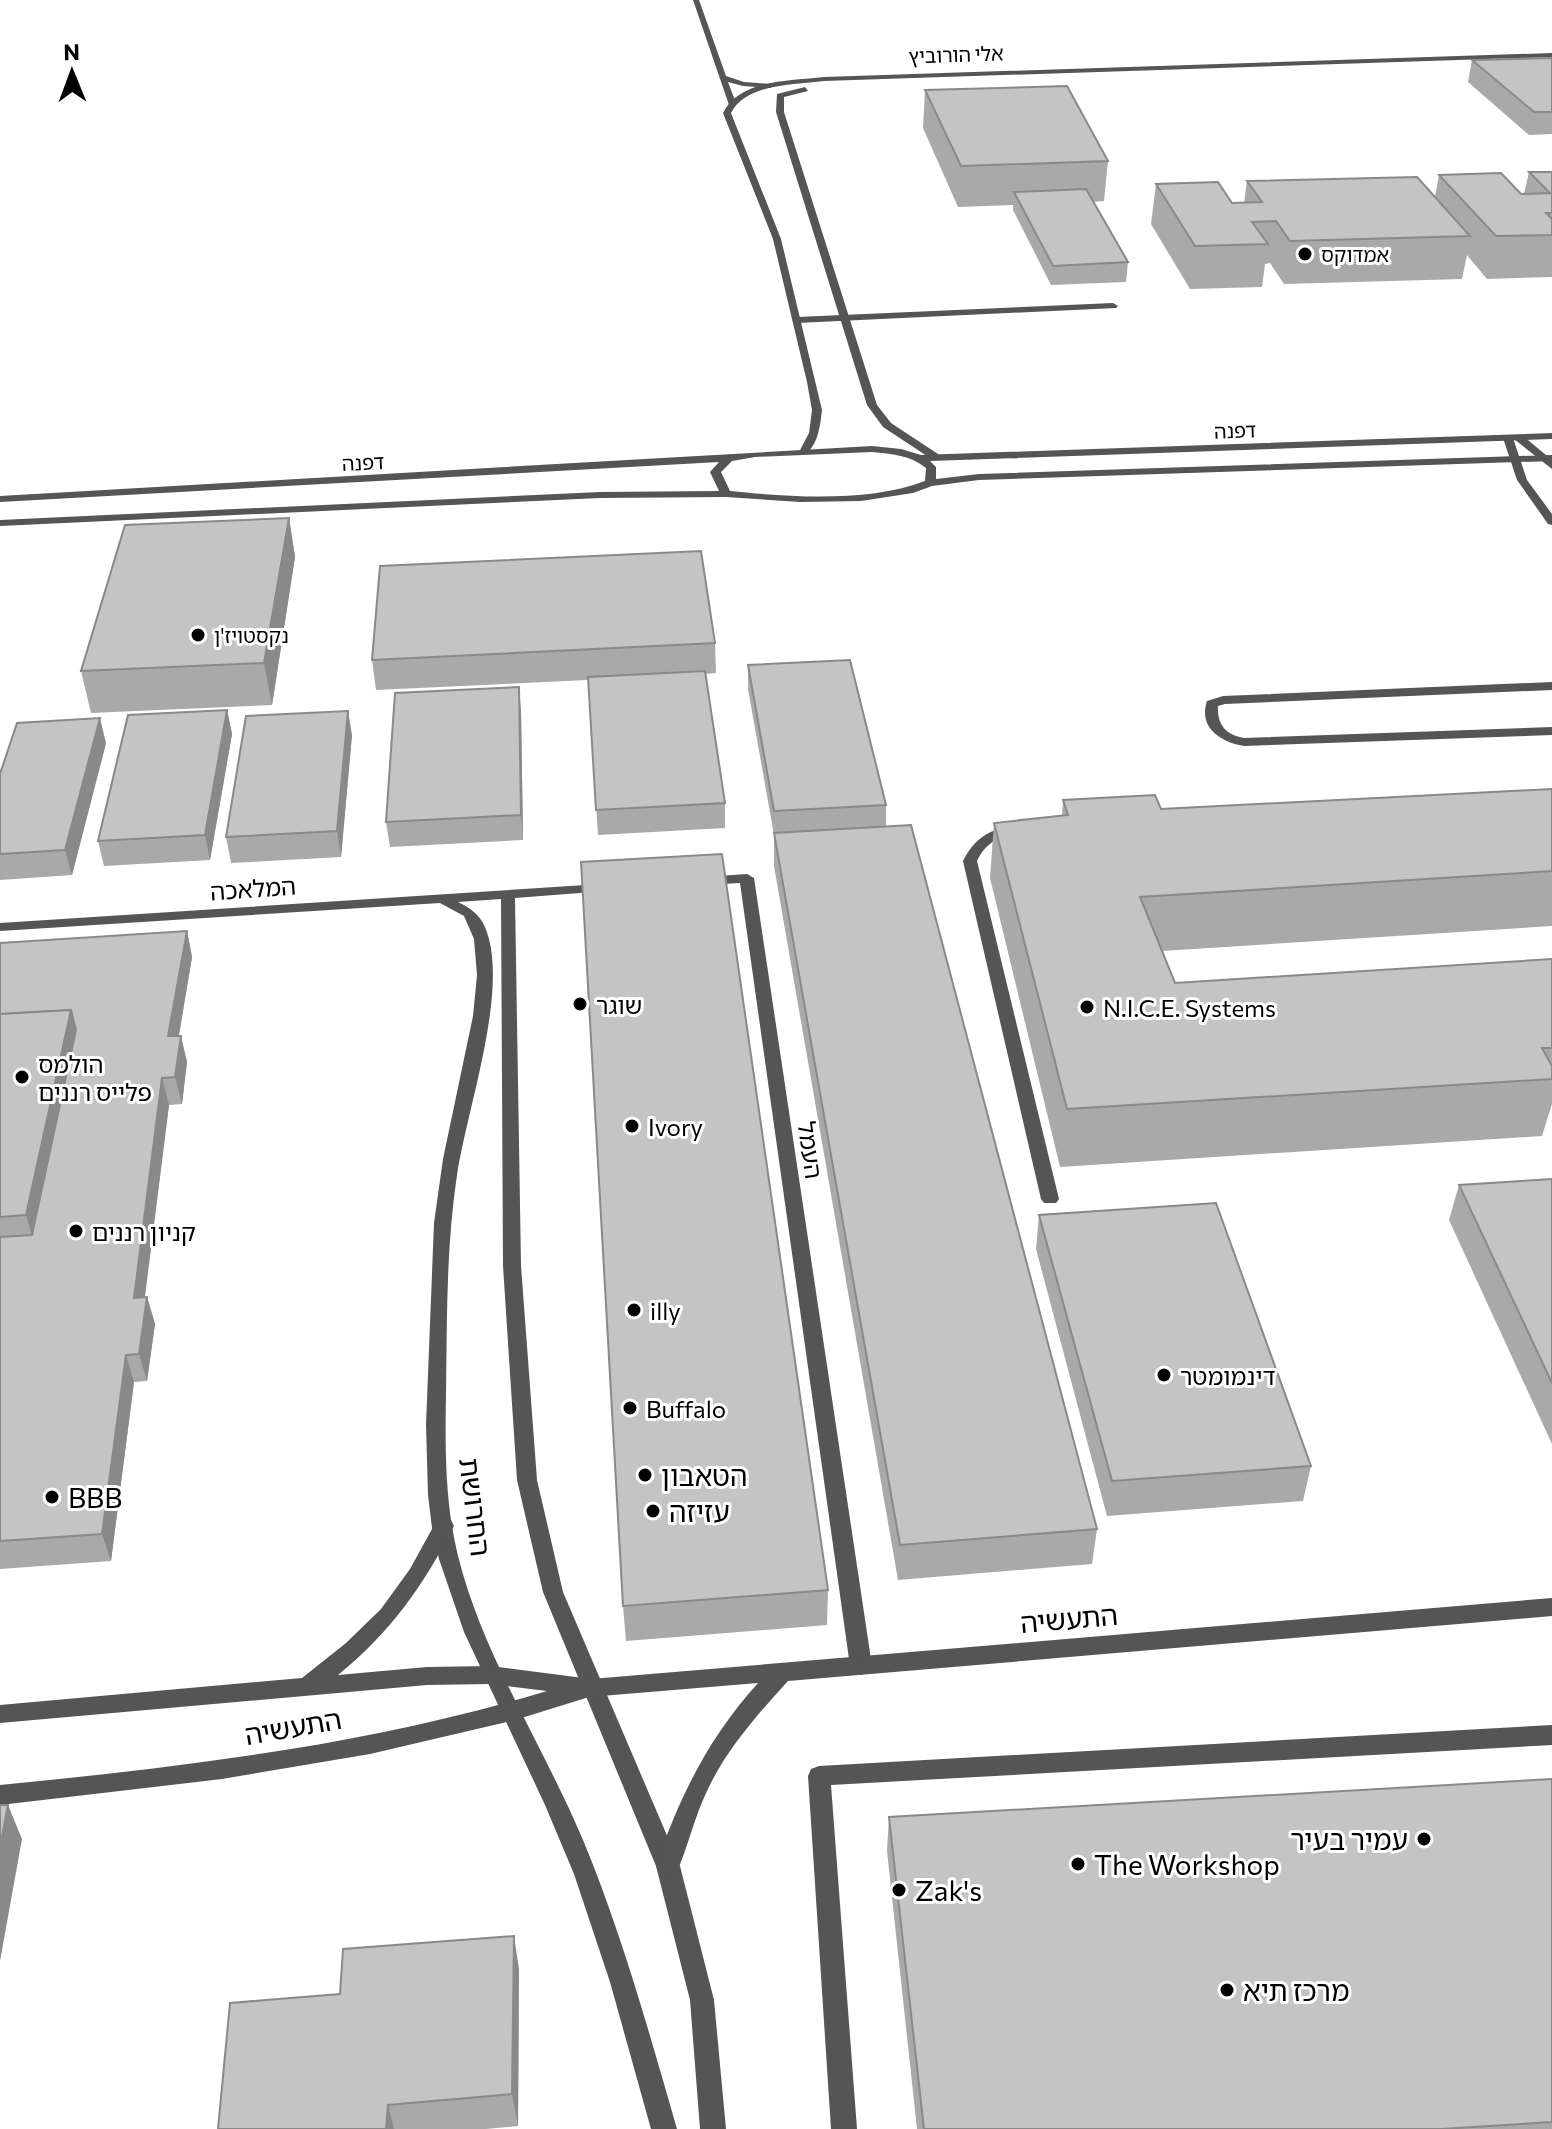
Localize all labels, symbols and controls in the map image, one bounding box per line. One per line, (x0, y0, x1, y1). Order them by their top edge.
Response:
north arrow (32, 32, 112, 112)
text: N (63, 38, 80, 65)
street label: אלי הורוביץ (908, 40, 1004, 68)
place label: אמדוקס (1321, 242, 1389, 266)
marker: אמדוקס (1296, 245, 1314, 263)
street label: דפנה (1213, 417, 1257, 443)
street label: דפנה (341, 449, 385, 475)
place label: נקסטויז'ן (214, 623, 289, 647)
marker: נקסטויז'ן (189, 626, 207, 644)
street label: המלאכה (209, 871, 297, 905)
place label: שוגר (596, 990, 642, 1019)
place label: N.I.C.E. Systems (1103, 993, 1276, 1022)
marker: שוגר (571, 995, 589, 1013)
marker: N.I.C.E. Systems (1078, 998, 1096, 1016)
place label: הולמס פלייס רננים (38, 1049, 152, 1106)
marker: הולמס פלייס רננים (13, 1068, 31, 1086)
place label: Ivory (648, 1112, 703, 1141)
marker: Ivory (623, 1117, 641, 1135)
street label: העמל (793, 1119, 829, 1181)
place label: קניון רננים (92, 1217, 196, 1246)
marker: קניון רננים (67, 1222, 85, 1240)
place label: illy (650, 1296, 681, 1325)
marker: illy (625, 1301, 643, 1319)
place label: דינמומטר (1180, 1361, 1276, 1390)
marker: דינמומטר (1155, 1366, 1173, 1384)
place label: Buffalo (646, 1394, 726, 1423)
marker: Buffalo (621, 1399, 639, 1417)
street label: החרושת (453, 1456, 499, 1558)
place label: הטאבון (661, 1458, 748, 1492)
marker: הטאבון (636, 1466, 654, 1484)
place label: BBB (68, 1480, 122, 1514)
marker: BBB (43, 1488, 61, 1506)
place label: עזיזה (669, 1494, 730, 1528)
marker: עזיזה (644, 1502, 662, 1520)
street label: התעשיה (1019, 1597, 1119, 1639)
street label: התעשיה (242, 1701, 344, 1751)
place label: עמיר בעיר (1290, 1822, 1408, 1856)
marker: עמיר בעיר (1415, 1830, 1433, 1848)
place label: The Workshop (1094, 1847, 1280, 1881)
marker: The Workshop (1069, 1855, 1087, 1873)
place label: Zak's (915, 1873, 982, 1907)
marker: Zak's (890, 1881, 908, 1899)
place label: מרכז תיא (1243, 1973, 1349, 2007)
marker: מרכז תיא (1218, 1981, 1236, 1999)

